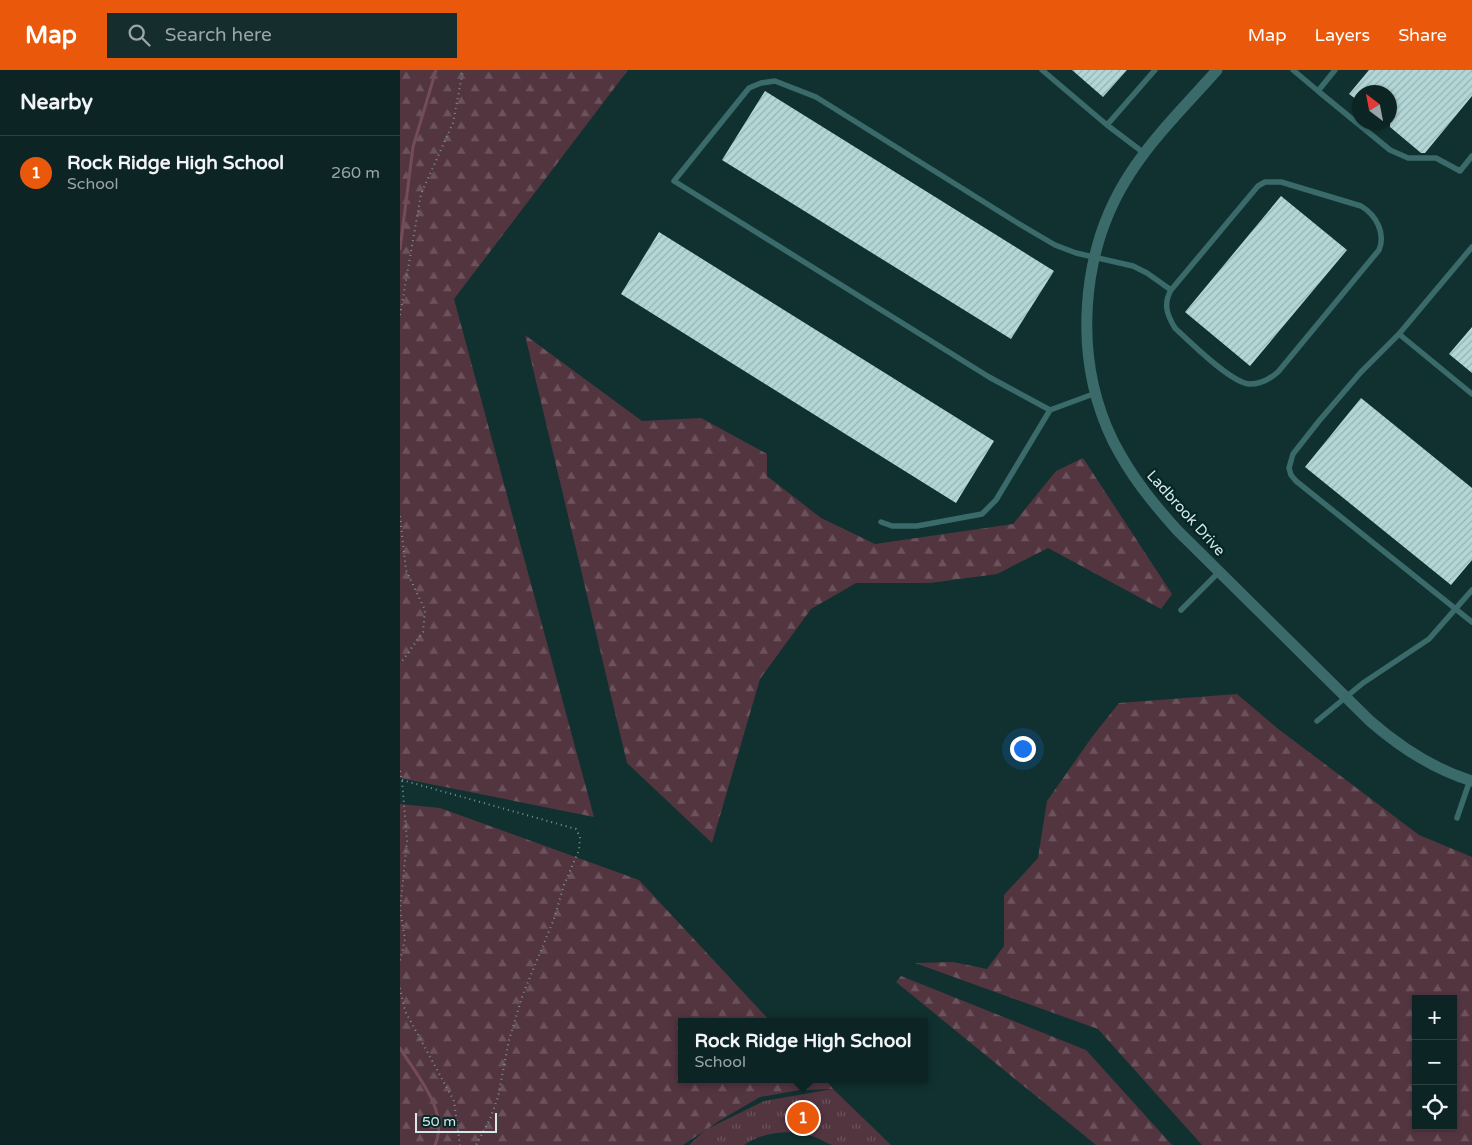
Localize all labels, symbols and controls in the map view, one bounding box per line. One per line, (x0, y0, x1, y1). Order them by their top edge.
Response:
search box (107, 13, 457, 58)
text: Map (25, 21, 77, 50)
icon: search (125, 21, 153, 49)
text: Search here (165, 24, 272, 46)
text: Map (1248, 24, 1287, 46)
text: Layers (1315, 24, 1370, 46)
text: Share (1398, 24, 1447, 46)
north arrow (1352, 85, 1397, 130)
text: Nearby (20, 90, 93, 115)
text: Rock Ridge High School (67, 152, 284, 174)
text: 1 (31, 163, 41, 183)
text: 260 m (331, 163, 380, 183)
text: School (67, 174, 119, 194)
street label: Ladbrook Drive (1143, 467, 1229, 559)
your location (1010, 736, 1036, 762)
map controls (1412, 995, 1457, 1130)
button: + (1412, 995, 1457, 1040)
popup (678, 1018, 928, 1083)
text: Rock Ridge High School (694, 1030, 912, 1052)
button: − (1412, 1040, 1457, 1085)
text: School (694, 1052, 746, 1072)
button: locate (1412, 1085, 1457, 1130)
pin: 1 (787, 1099, 819, 1137)
scale bar (415, 1110, 498, 1133)
text: 50 m (422, 1113, 456, 1130)

